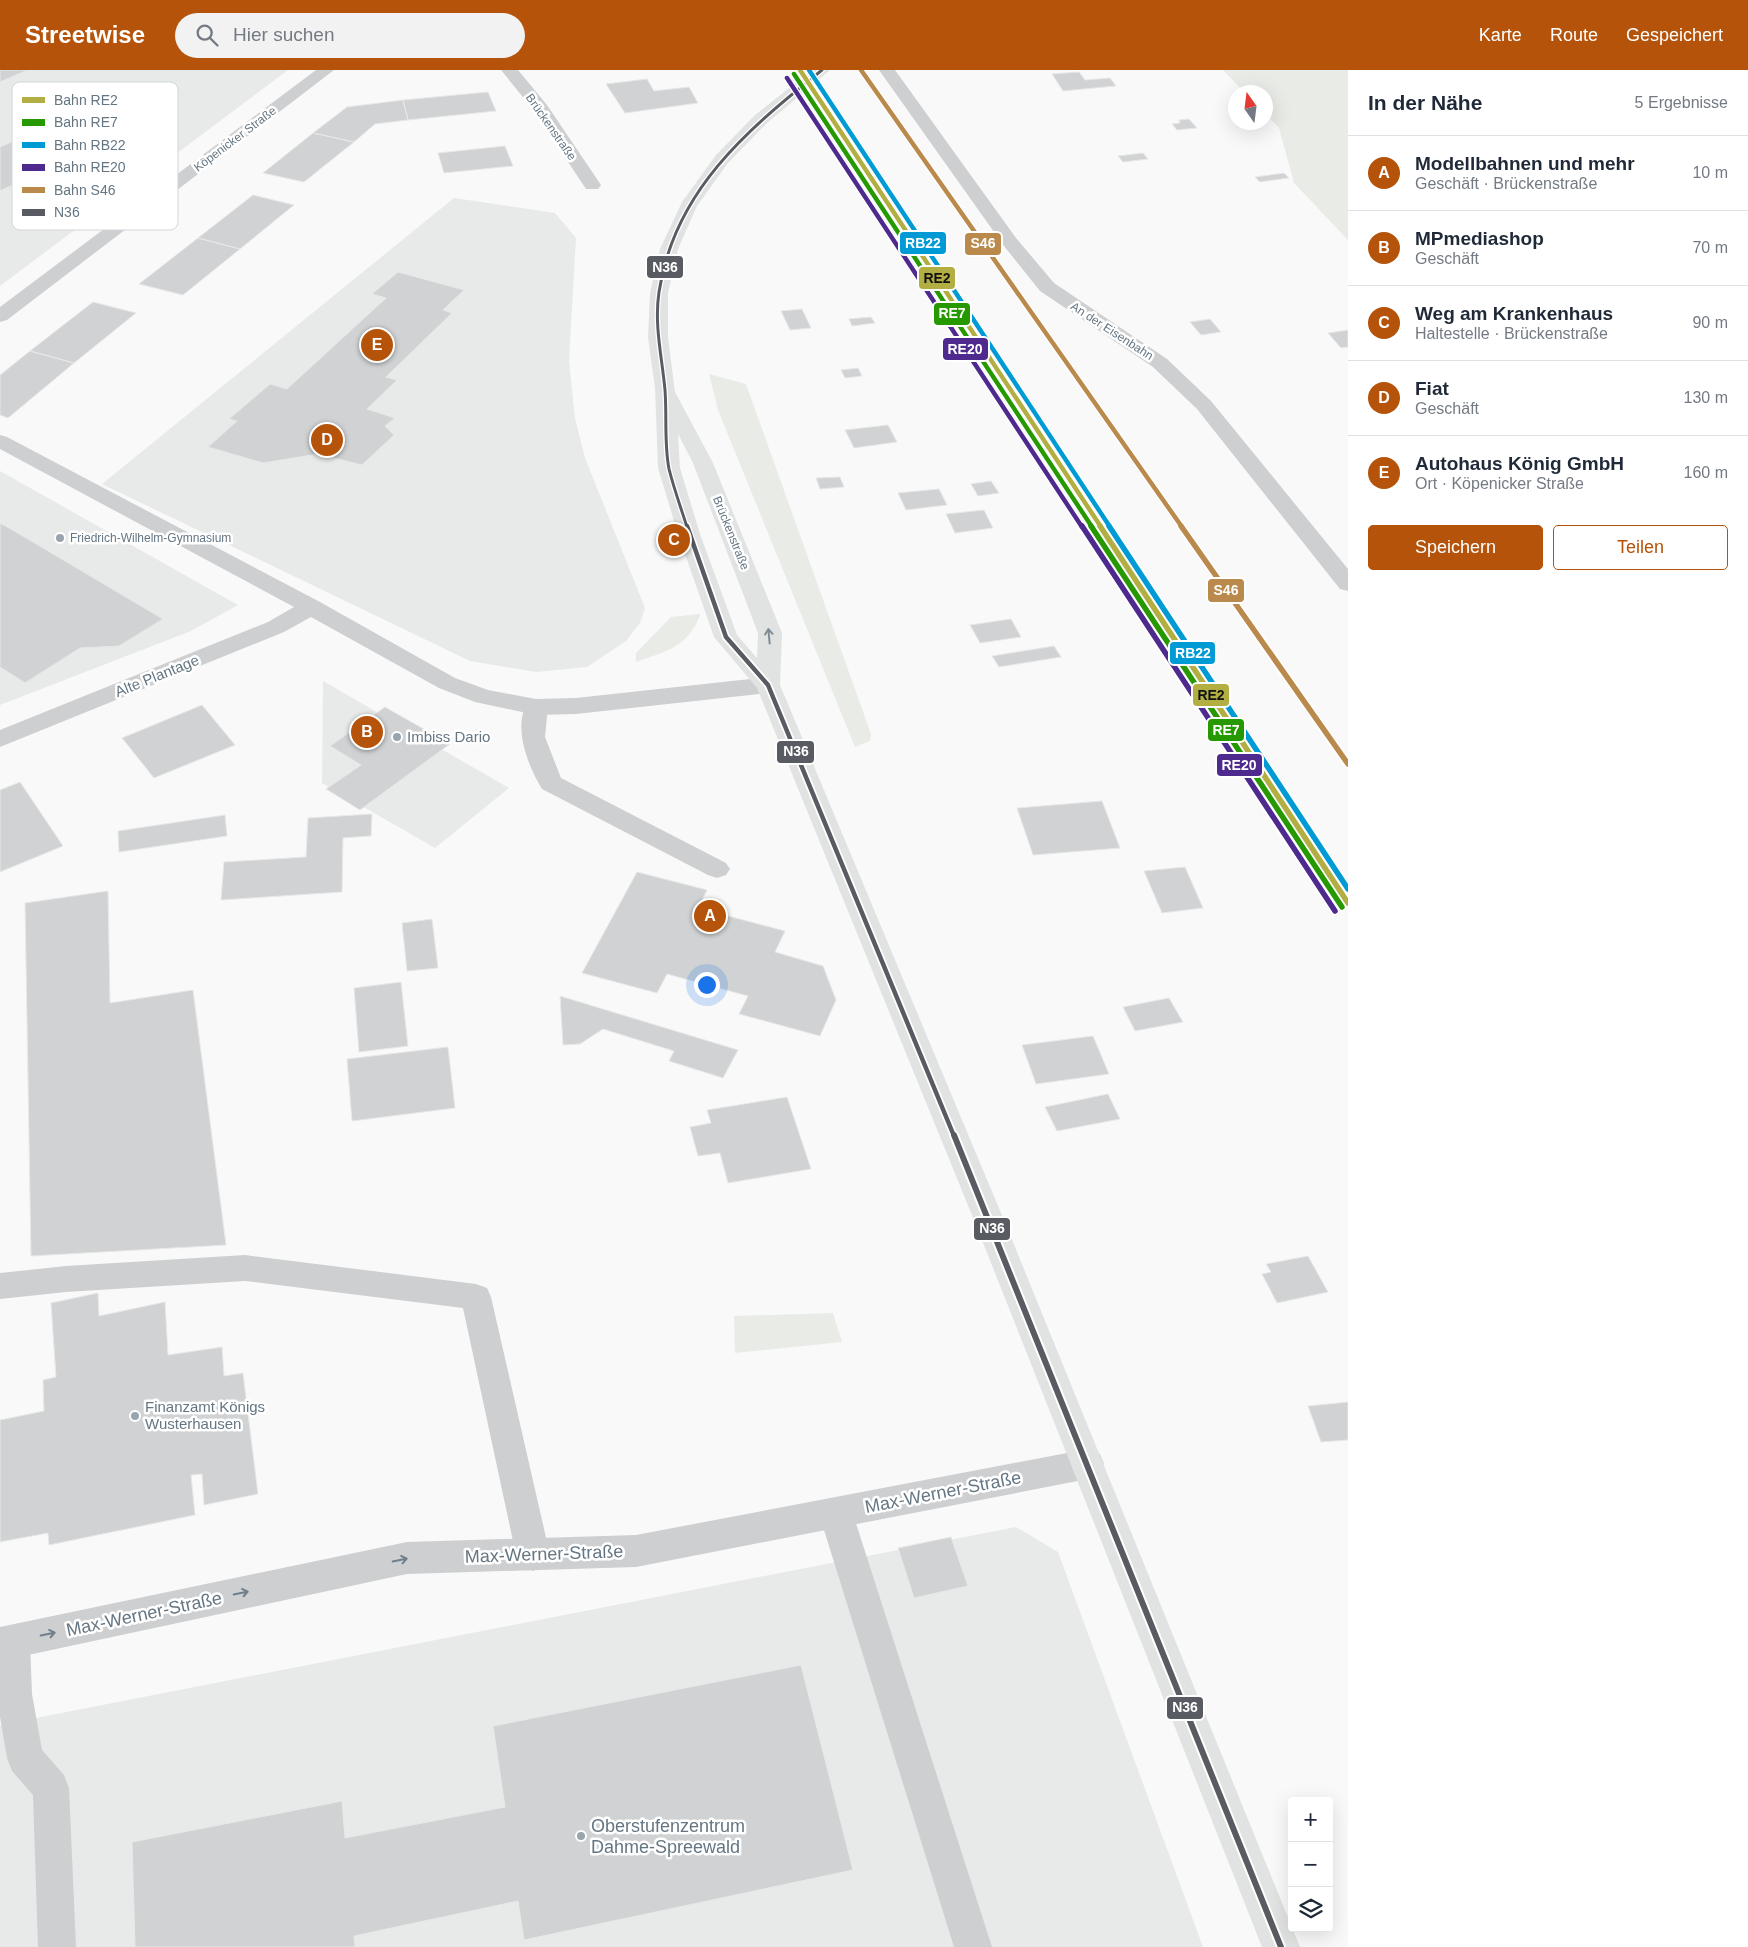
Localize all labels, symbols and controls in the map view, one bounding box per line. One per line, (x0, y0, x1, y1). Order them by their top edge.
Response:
search box (175, 13, 525, 58)
text: Streetwise (25, 21, 145, 48)
icon: search (193, 21, 221, 49)
text: Hier suchen (233, 24, 334, 45)
text: Karte (1479, 25, 1522, 45)
text: Route (1550, 25, 1598, 45)
text: Gespeichert (1626, 25, 1723, 45)
legend (12, 82, 178, 230)
north arrow (1228, 85, 1273, 130)
street label: Brückenstraße (523, 91, 579, 163)
text: In der Nähe (1368, 91, 1482, 114)
text: Bahn RE2 (54, 92, 118, 108)
text: 5 Ergebnisse (1635, 94, 1728, 111)
street label: Köpenicker Straße (191, 103, 279, 174)
text: Bahn RE7 (54, 114, 118, 130)
text: Bahn RB22 (54, 137, 126, 153)
text: Modellbahnen und mehr (1415, 153, 1635, 174)
text: Bahn RE20 (54, 159, 126, 175)
text: A (1378, 164, 1390, 181)
text: 10 m (1692, 164, 1728, 181)
text: Geschäft · Brückenstraße (1415, 175, 1597, 192)
text: Bahn S46 (54, 182, 116, 198)
text: N36 (54, 204, 80, 220)
text: MPmediashop (1415, 228, 1544, 249)
line badge: RB22 (899, 231, 947, 255)
line badge: S46 (964, 232, 1002, 256)
text: RB22 (905, 235, 941, 251)
text: S46 (971, 235, 996, 251)
text: B (1378, 239, 1390, 256)
text: 70 m (1692, 239, 1728, 256)
text: Geschäft (1415, 250, 1479, 267)
line badge: N36 (646, 255, 684, 279)
text: N36 (652, 259, 678, 275)
line badge: RE2 (918, 266, 956, 290)
text: RE2 (923, 270, 951, 286)
street label: An der Eisenbahn (1068, 299, 1156, 363)
line badge: RE7 (933, 302, 971, 326)
text: Weg am Krankenhaus (1415, 303, 1613, 324)
text: RE7 (938, 305, 966, 321)
text: C (1378, 314, 1390, 331)
text: 90 m (1692, 314, 1728, 331)
text: Haltestelle · Brückenstraße (1415, 325, 1608, 342)
pin: E (361, 326, 393, 364)
line badge: RE20 (942, 337, 989, 361)
text: RE20 (947, 341, 983, 357)
text: Fiat (1415, 378, 1449, 399)
text: D (1378, 389, 1390, 406)
text: 130 m (1684, 389, 1728, 406)
text: Geschäft (1415, 400, 1479, 417)
pin: D (311, 421, 343, 459)
text: Autohaus König GmbH (1415, 453, 1624, 474)
text: E (1379, 464, 1389, 481)
text: 160 m (1684, 464, 1728, 481)
text: Ort · Köpenicker Straße (1415, 475, 1584, 492)
street label: Brückenstraße (710, 494, 752, 572)
pin: C (658, 521, 690, 559)
button: Speichern (1368, 525, 1543, 570)
button: Teilen (1553, 525, 1728, 570)
place label: Friedrich-Wilhelm-Gymnasium (70, 531, 231, 545)
marker: Friedrich-Wilhelm-Gymnasium (54, 532, 66, 544)
line badge: S46 (1207, 578, 1245, 603)
text: S46 (1214, 582, 1239, 598)
one-way arrow (764, 629, 773, 645)
line badge: RB22 (1169, 641, 1216, 665)
text: RB22 (1175, 645, 1211, 661)
street label: Alte Plantage (112, 651, 201, 700)
line badge: RE2 (1192, 683, 1230, 707)
text: RE2 (1197, 687, 1225, 703)
pin: B (351, 713, 383, 751)
line badge: RE7 (1207, 718, 1245, 742)
text: RE7 (1212, 722, 1240, 738)
place label: Imbiss Dario (407, 728, 490, 745)
marker: Imbiss Dario (391, 731, 403, 743)
line badge: N36 (776, 740, 815, 764)
text: N36 (783, 743, 809, 759)
line badge: RE20 (1216, 753, 1263, 777)
text: RE20 (1221, 757, 1257, 773)
pin: A (694, 897, 726, 935)
your location (694, 972, 720, 998)
line badge: N36 (973, 1217, 1011, 1241)
text: N36 (979, 1220, 1005, 1236)
place label: Finanzamt Königs Wusterhausen (145, 1398, 265, 1432)
marker: Finanzamt Königs Wusterhausen (129, 1410, 141, 1422)
street label: Max-Werner-Straße (863, 1467, 1023, 1517)
street label: Max-Werner-Straße (464, 1541, 624, 1567)
one-way arrow (392, 1555, 408, 1564)
street label: Max-Werner-Straße (64, 1588, 224, 1640)
one-way arrow (233, 1588, 249, 1598)
one-way arrow (39, 1629, 55, 1638)
line badge: N36 (1166, 1696, 1204, 1720)
text: N36 (1172, 1699, 1198, 1715)
map controls (1288, 1797, 1333, 1932)
button: + (1288, 1797, 1333, 1842)
place label: Oberstufenzentrum Dahme-Spreewald (591, 1816, 745, 1857)
marker: Oberstufenzentrum Dahme-Spreewald (575, 1830, 587, 1842)
button: − (1288, 1842, 1333, 1887)
button: layers (1288, 1887, 1333, 1932)

